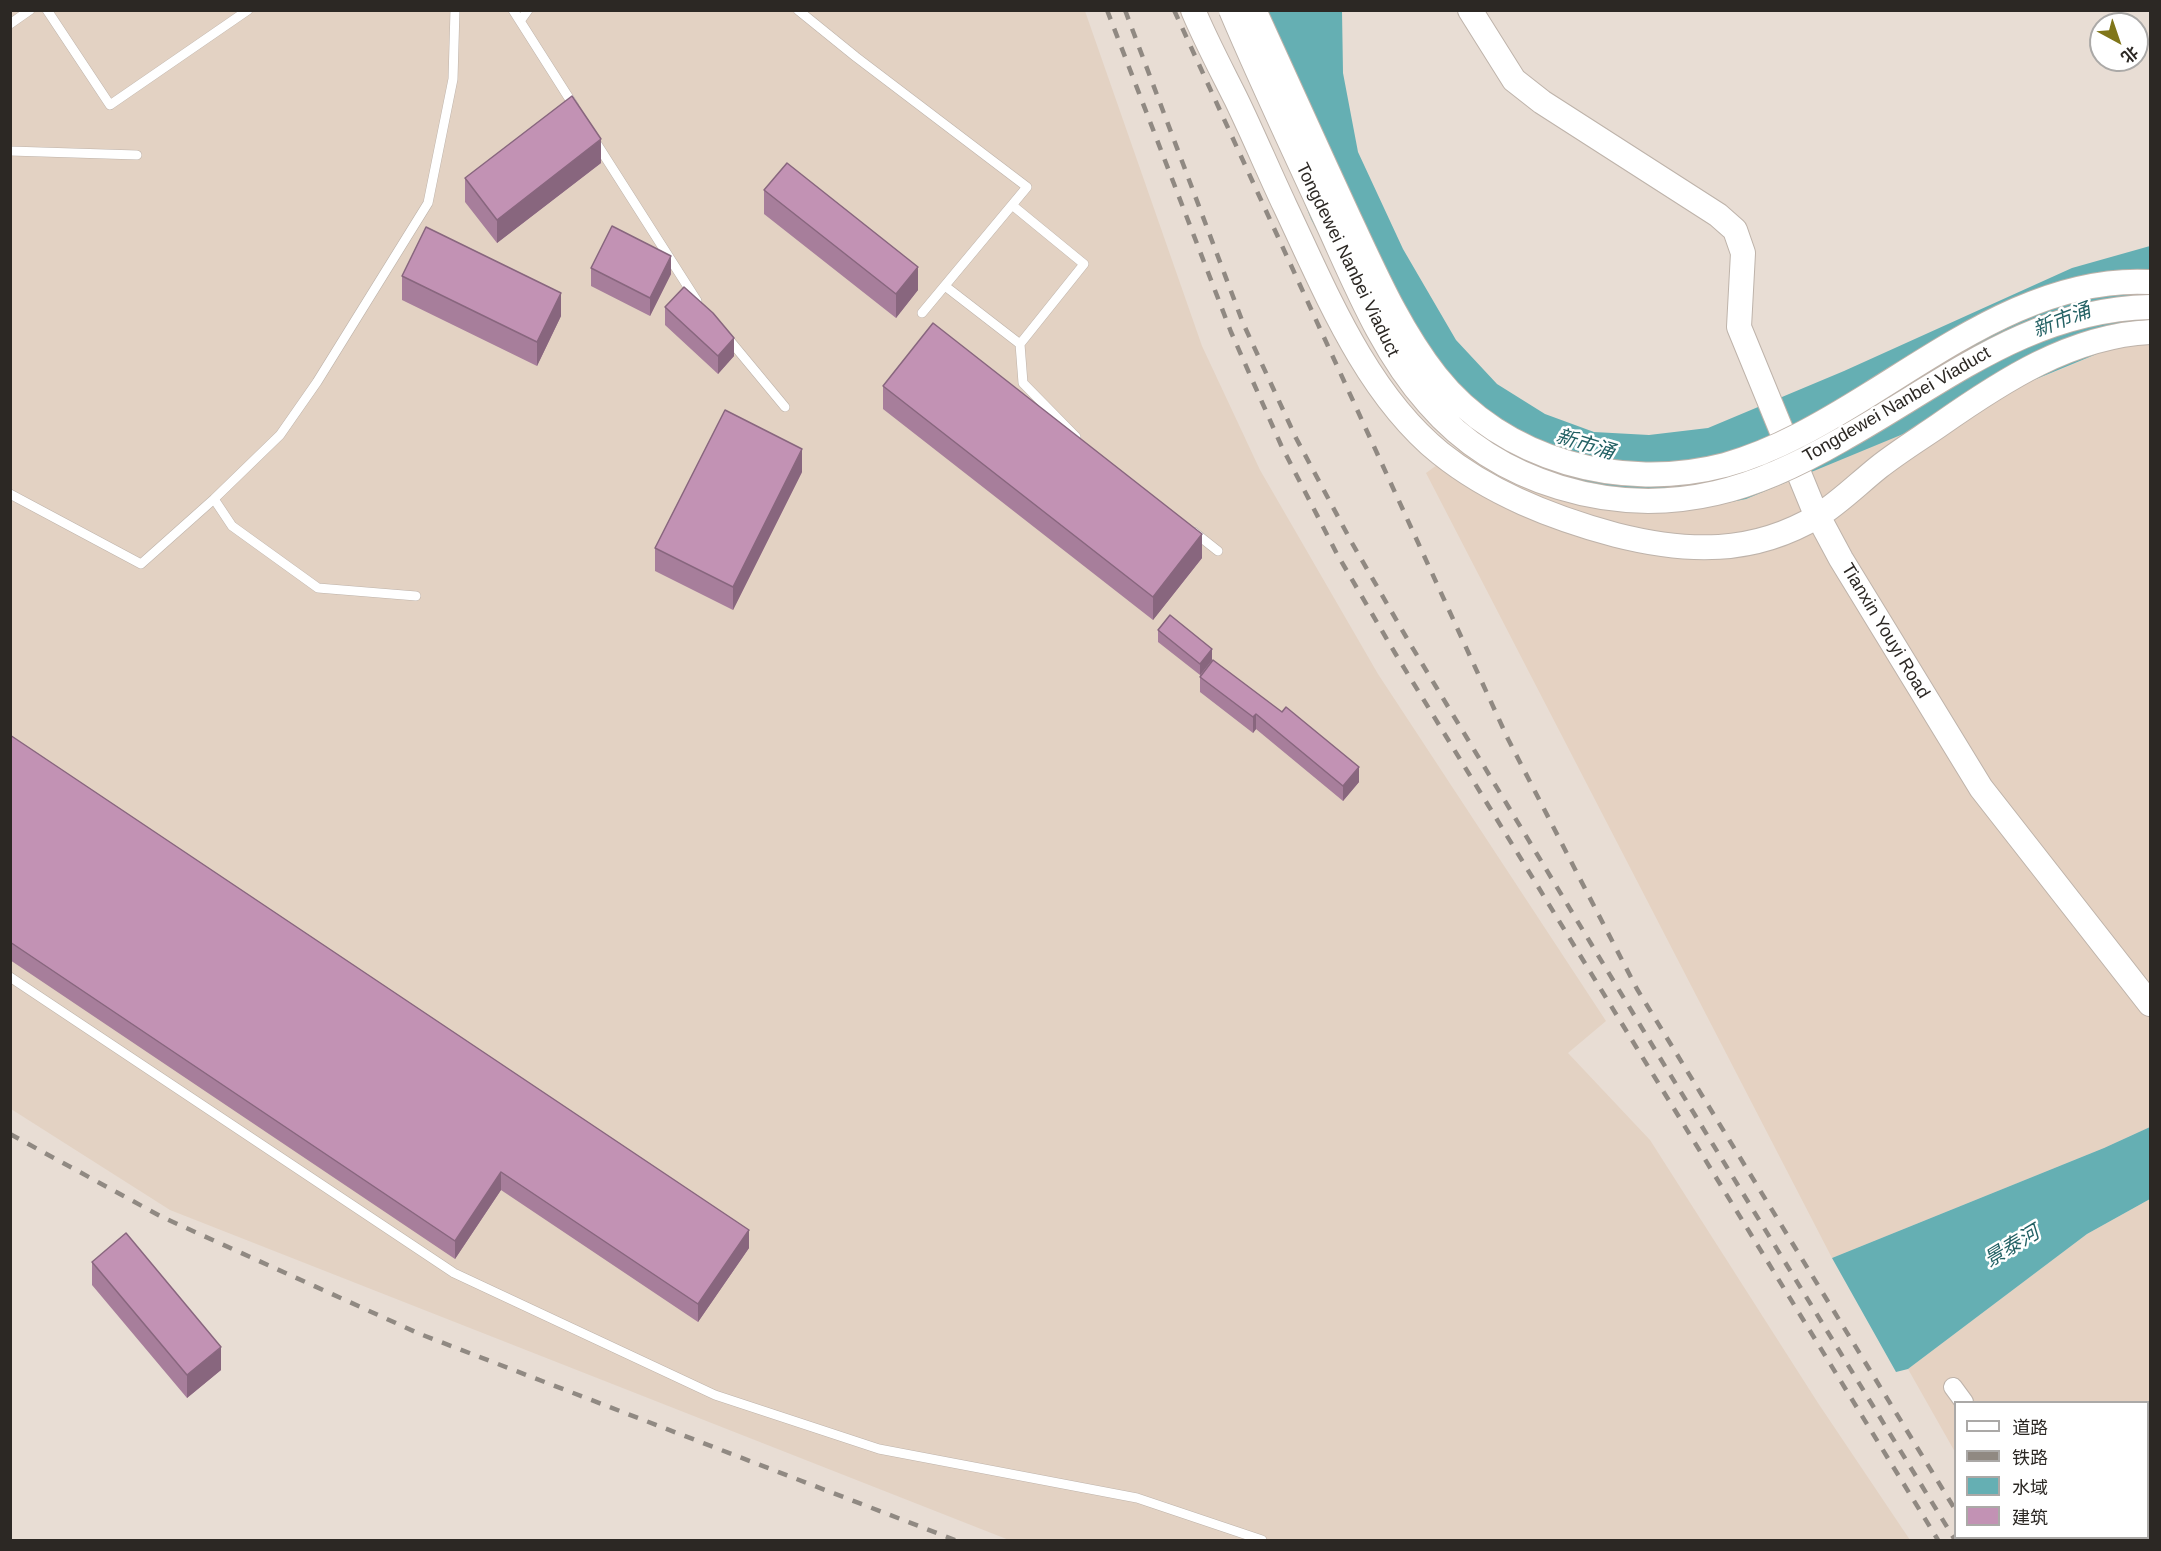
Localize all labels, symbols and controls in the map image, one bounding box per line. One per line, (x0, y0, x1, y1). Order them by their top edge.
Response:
north arrow (2089, 12, 2149, 72)
text: 北 (2118, 43, 2141, 66)
street label: Tongdewei Nanbei Viaduct (1291, 160, 1403, 360)
water label: 新市涌 (2030, 299, 2094, 343)
street label: Tongdewei Nanbei Viaduct (1799, 342, 1995, 468)
water label: 新市涌 (1553, 425, 1617, 465)
street label: Tianxin Youyi Road (1836, 560, 1934, 702)
water label: 景泰河 (1980, 1221, 2044, 1273)
legend (1954, 1401, 2149, 1539)
text: 道路 (2012, 1418, 2048, 1438)
text: 铁路 (2012, 1448, 2048, 1468)
text: 水域 (2012, 1478, 2048, 1498)
text: 建筑 (2012, 1508, 2048, 1528)

